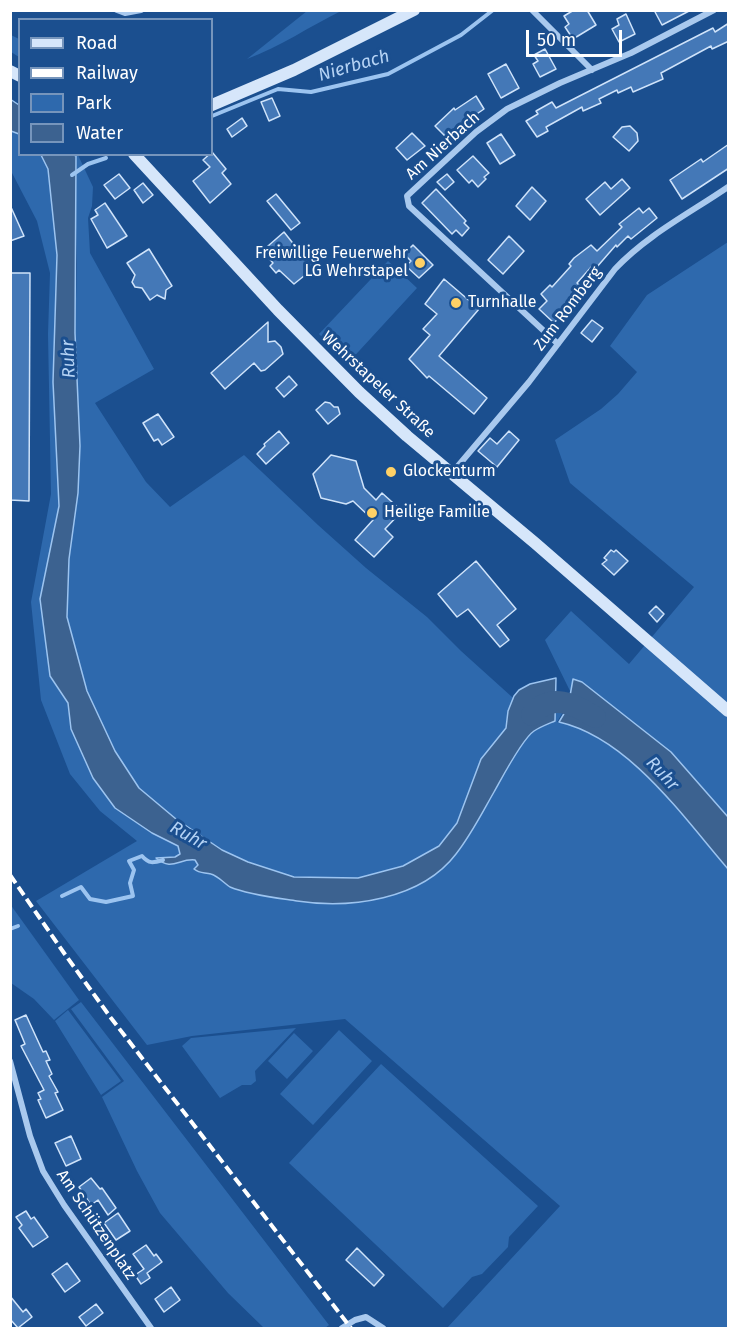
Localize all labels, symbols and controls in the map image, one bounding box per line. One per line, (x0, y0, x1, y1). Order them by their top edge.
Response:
legend (18, 18, 213, 156)
scale bar (529, 18, 625, 56)
text: 50 m (537, 29, 576, 51)
text: Road (76, 32, 118, 54)
water label: Nierbach (316, 46, 392, 86)
text: Railway (76, 62, 138, 84)
text: Park (76, 92, 111, 114)
street label: Am Nierbach (402, 108, 484, 184)
text: Water (76, 122, 123, 144)
place label: Freiwillige Feuerwehr LG Wehrstapel (255, 244, 408, 282)
marker: Freiwillige Feuerwehr LG Wehrstapel (413, 256, 427, 270)
street label: Zum Romberg (530, 263, 606, 355)
place label: Turnhalle (468, 293, 536, 313)
marker: Turnhalle (449, 296, 463, 310)
street label: Wehrstapeler Straße (317, 328, 439, 442)
water label: Ruhr (58, 339, 80, 379)
place label: Glockenturm (403, 462, 496, 482)
marker: Glockenturm (384, 465, 398, 479)
place label: Heilige Familie (384, 503, 490, 523)
marker: Heilige Familie (365, 506, 379, 520)
water label: Ruhr (641, 753, 683, 795)
water label: Ruhr (166, 817, 210, 855)
street label: Am Schützenplatz (52, 1166, 140, 1284)

